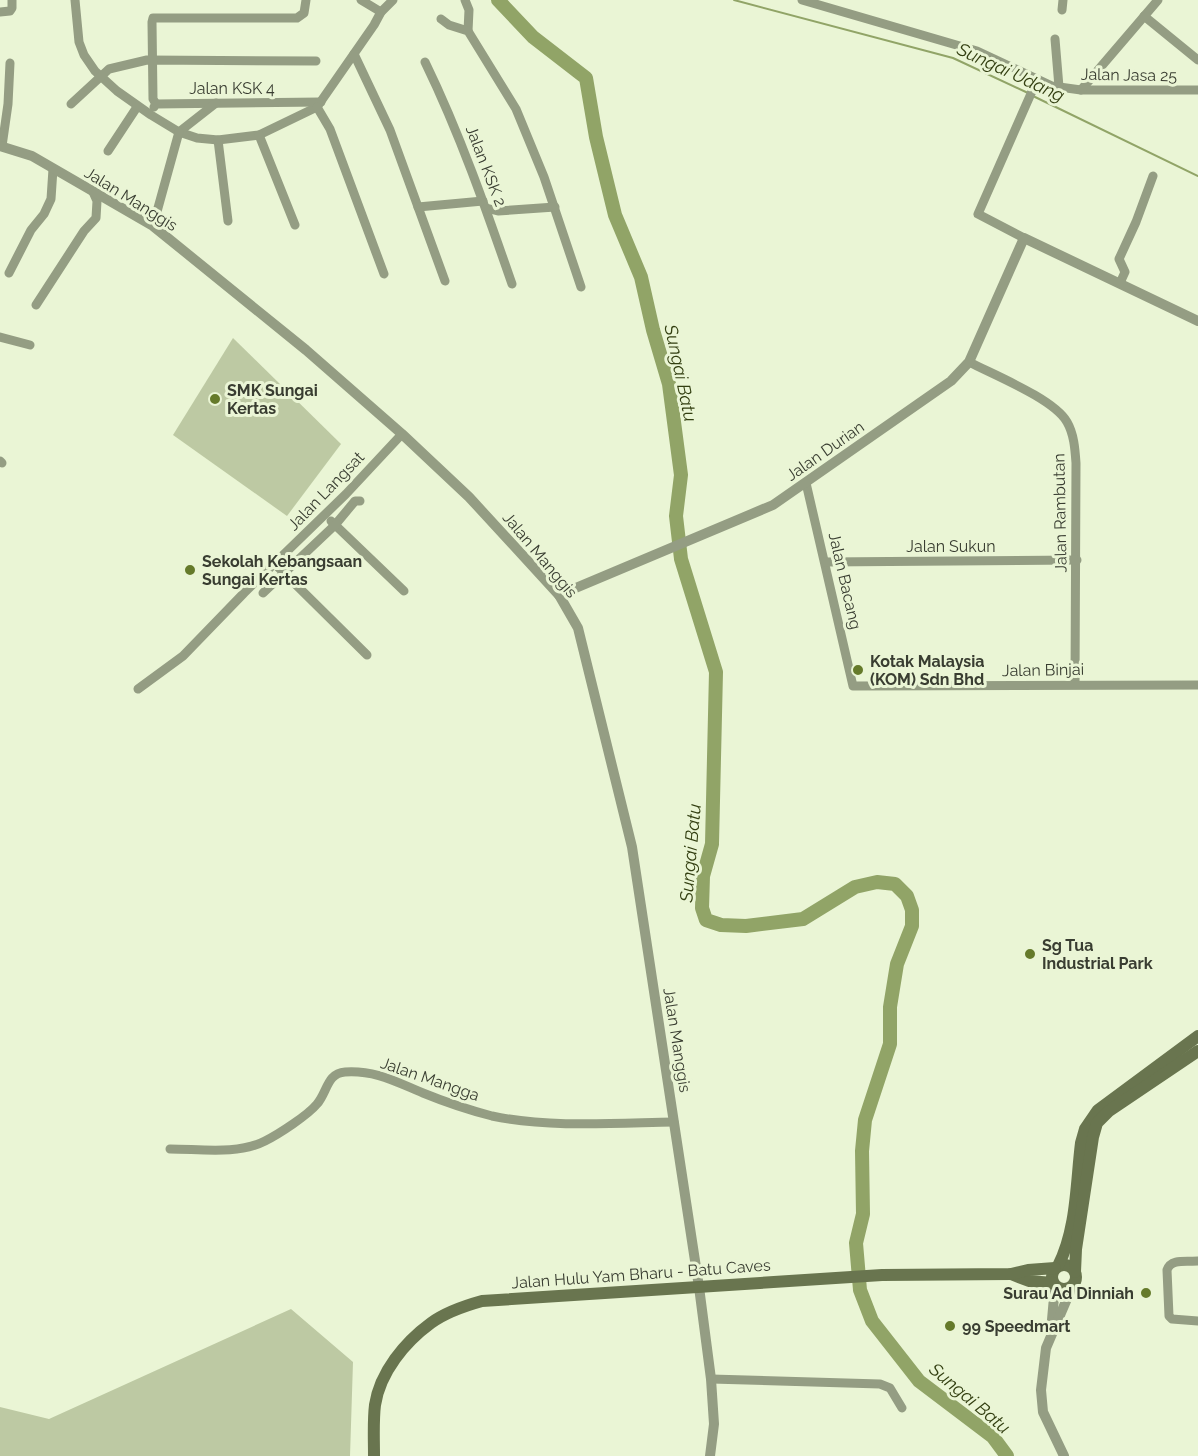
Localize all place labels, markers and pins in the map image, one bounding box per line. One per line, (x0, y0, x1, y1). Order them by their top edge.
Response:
place label: SMK Sungai Kertas (227, 381, 318, 418)
marker: SMK Sungai Kertas (208, 392, 222, 406)
place label: Sekolah Kebangsaan Sungai Kertas (202, 552, 362, 589)
marker: Sekolah Kebangsaan Sungai Kertas (183, 563, 197, 577)
place label: Kotak Malaysia (KOM) Sdn Bhd (870, 652, 984, 689)
marker: Kotak Malaysia (KOM) Sdn Bhd (851, 663, 865, 677)
place label: Sg Tua Industrial Park (1042, 936, 1153, 973)
marker: Sg Tua Industrial Park (1023, 947, 1037, 961)
place label: Surau Ad Dinniah (1003, 1284, 1134, 1303)
marker: Surau Ad Dinniah (1139, 1286, 1153, 1300)
place label: 99 Speedmart (962, 1317, 1071, 1336)
marker: 99 Speedmart (943, 1319, 957, 1333)

